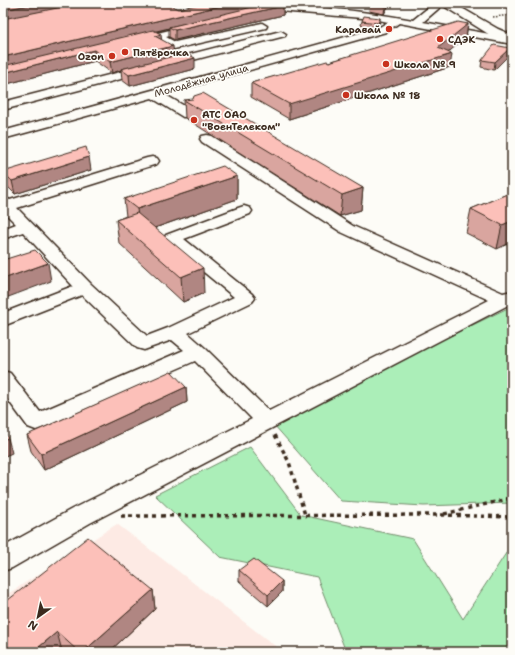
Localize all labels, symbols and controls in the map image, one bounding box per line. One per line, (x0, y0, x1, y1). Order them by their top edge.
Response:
place label: Каравай (335, 23, 381, 36)
marker: Каравай (384, 24, 394, 34)
place label: СДЭК (448, 33, 475, 46)
marker: СДЭК (435, 34, 445, 44)
place label: Пятёрочка (133, 46, 189, 59)
marker: Пятёрочка (120, 47, 130, 57)
place label: Ozon (78, 50, 104, 63)
marker: Ozon (107, 51, 117, 61)
place label: Школа № 9 (394, 58, 456, 71)
marker: Школа № 9 (381, 59, 391, 69)
street label: Молодёжная улица (153, 61, 250, 100)
place label: Школа № 18 (354, 89, 420, 102)
marker: Школа № 18 (341, 90, 351, 100)
place label: АТС ОАО "ВоенТелеком" (202, 108, 280, 133)
marker: АТС ОАО "ВоенТелеком" (189, 115, 199, 125)
north arrow (18, 597, 58, 637)
text: N (25, 616, 41, 634)

